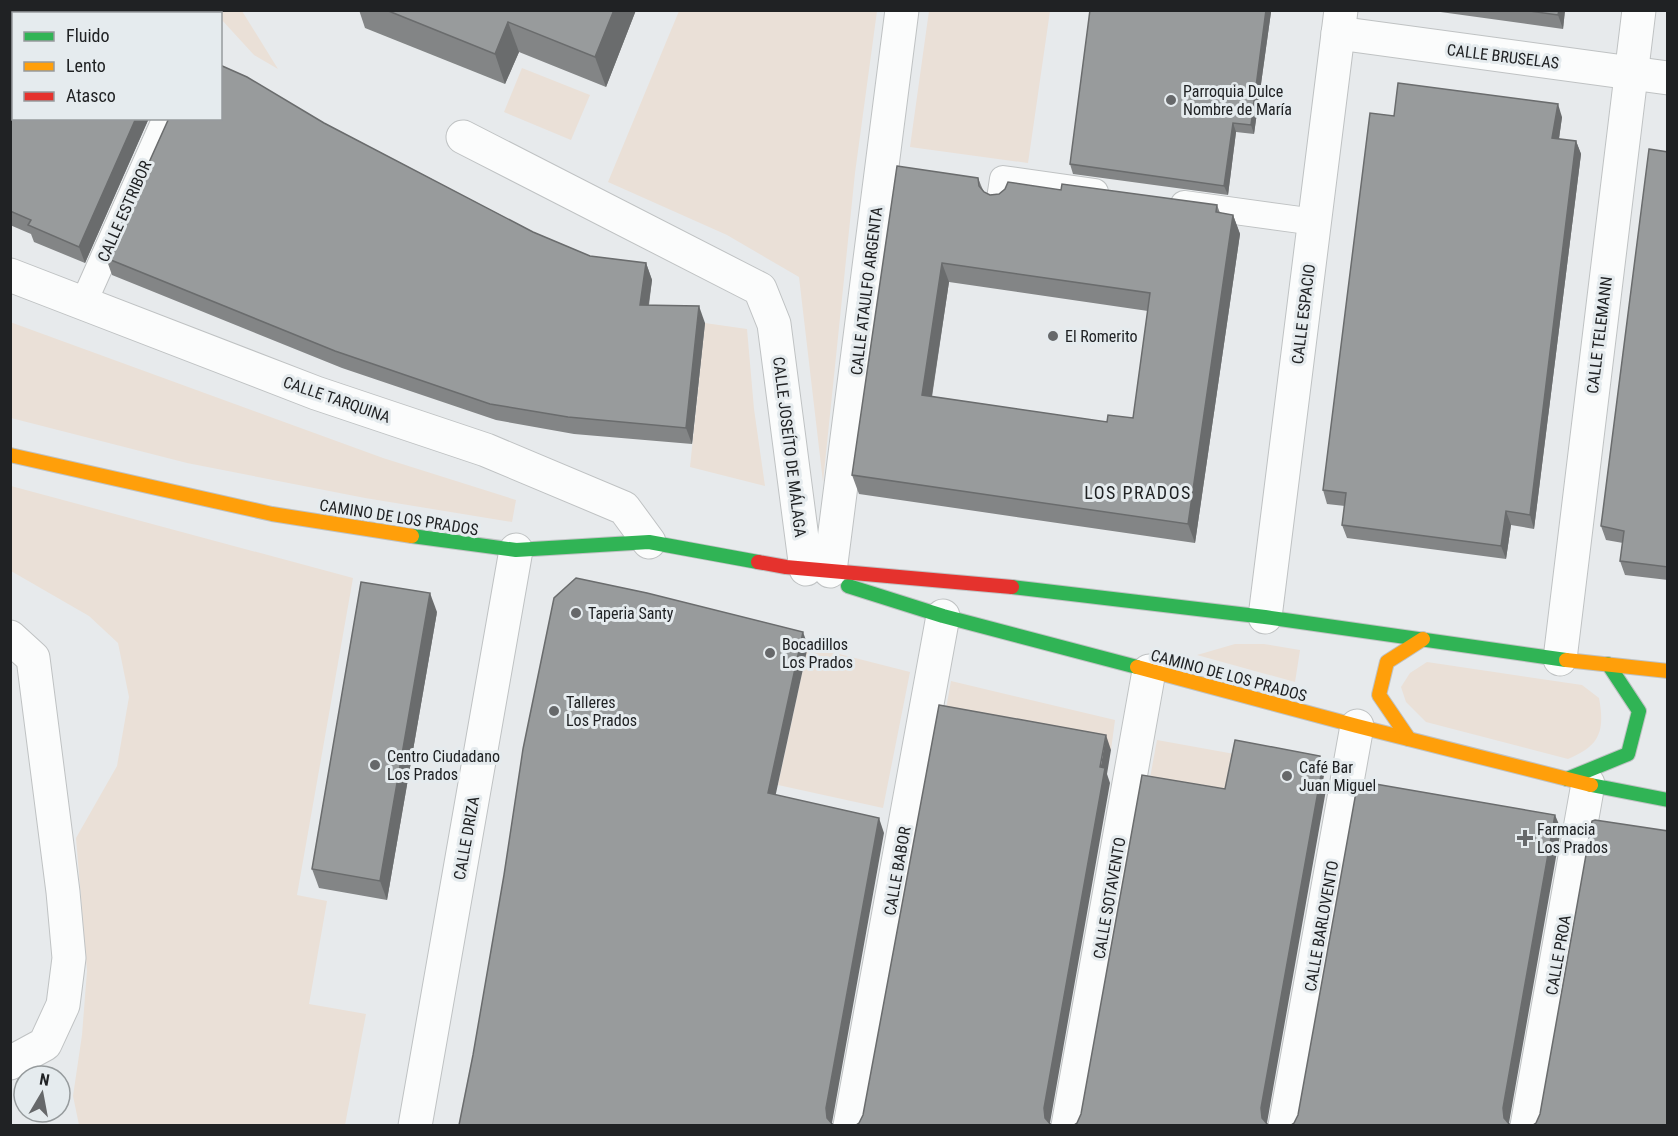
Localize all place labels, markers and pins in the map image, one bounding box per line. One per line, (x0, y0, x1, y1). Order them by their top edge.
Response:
place label: Parroquia Dulce Nombre de María (1183, 82, 1292, 119)
marker: Parroquia Dulce Nombre de María (1164, 93, 1178, 107)
place label: El Romerito (1065, 327, 1138, 346)
marker: El Romerito (1046, 329, 1060, 343)
place label: Taperia Santy (588, 604, 674, 623)
marker: Taperia Santy (569, 606, 583, 620)
place label: Bocadillos Los Prados (782, 635, 853, 672)
marker: Bocadillos Los Prados (763, 646, 777, 660)
place label: Talleres Los Prados (566, 693, 637, 730)
marker: Talleres Los Prados (547, 704, 561, 718)
place label: Centro Ciudadano Los Prados (387, 747, 500, 784)
marker: Centro Ciudadano Los Prados (368, 758, 382, 772)
place label: Café Bar Juan Miguel (1299, 758, 1376, 795)
marker: Café Bar Juan Miguel (1280, 769, 1294, 783)
place label: Farmacia Los Prados (1537, 820, 1608, 857)
marker: Farmacia Los Prados (1518, 831, 1532, 845)

